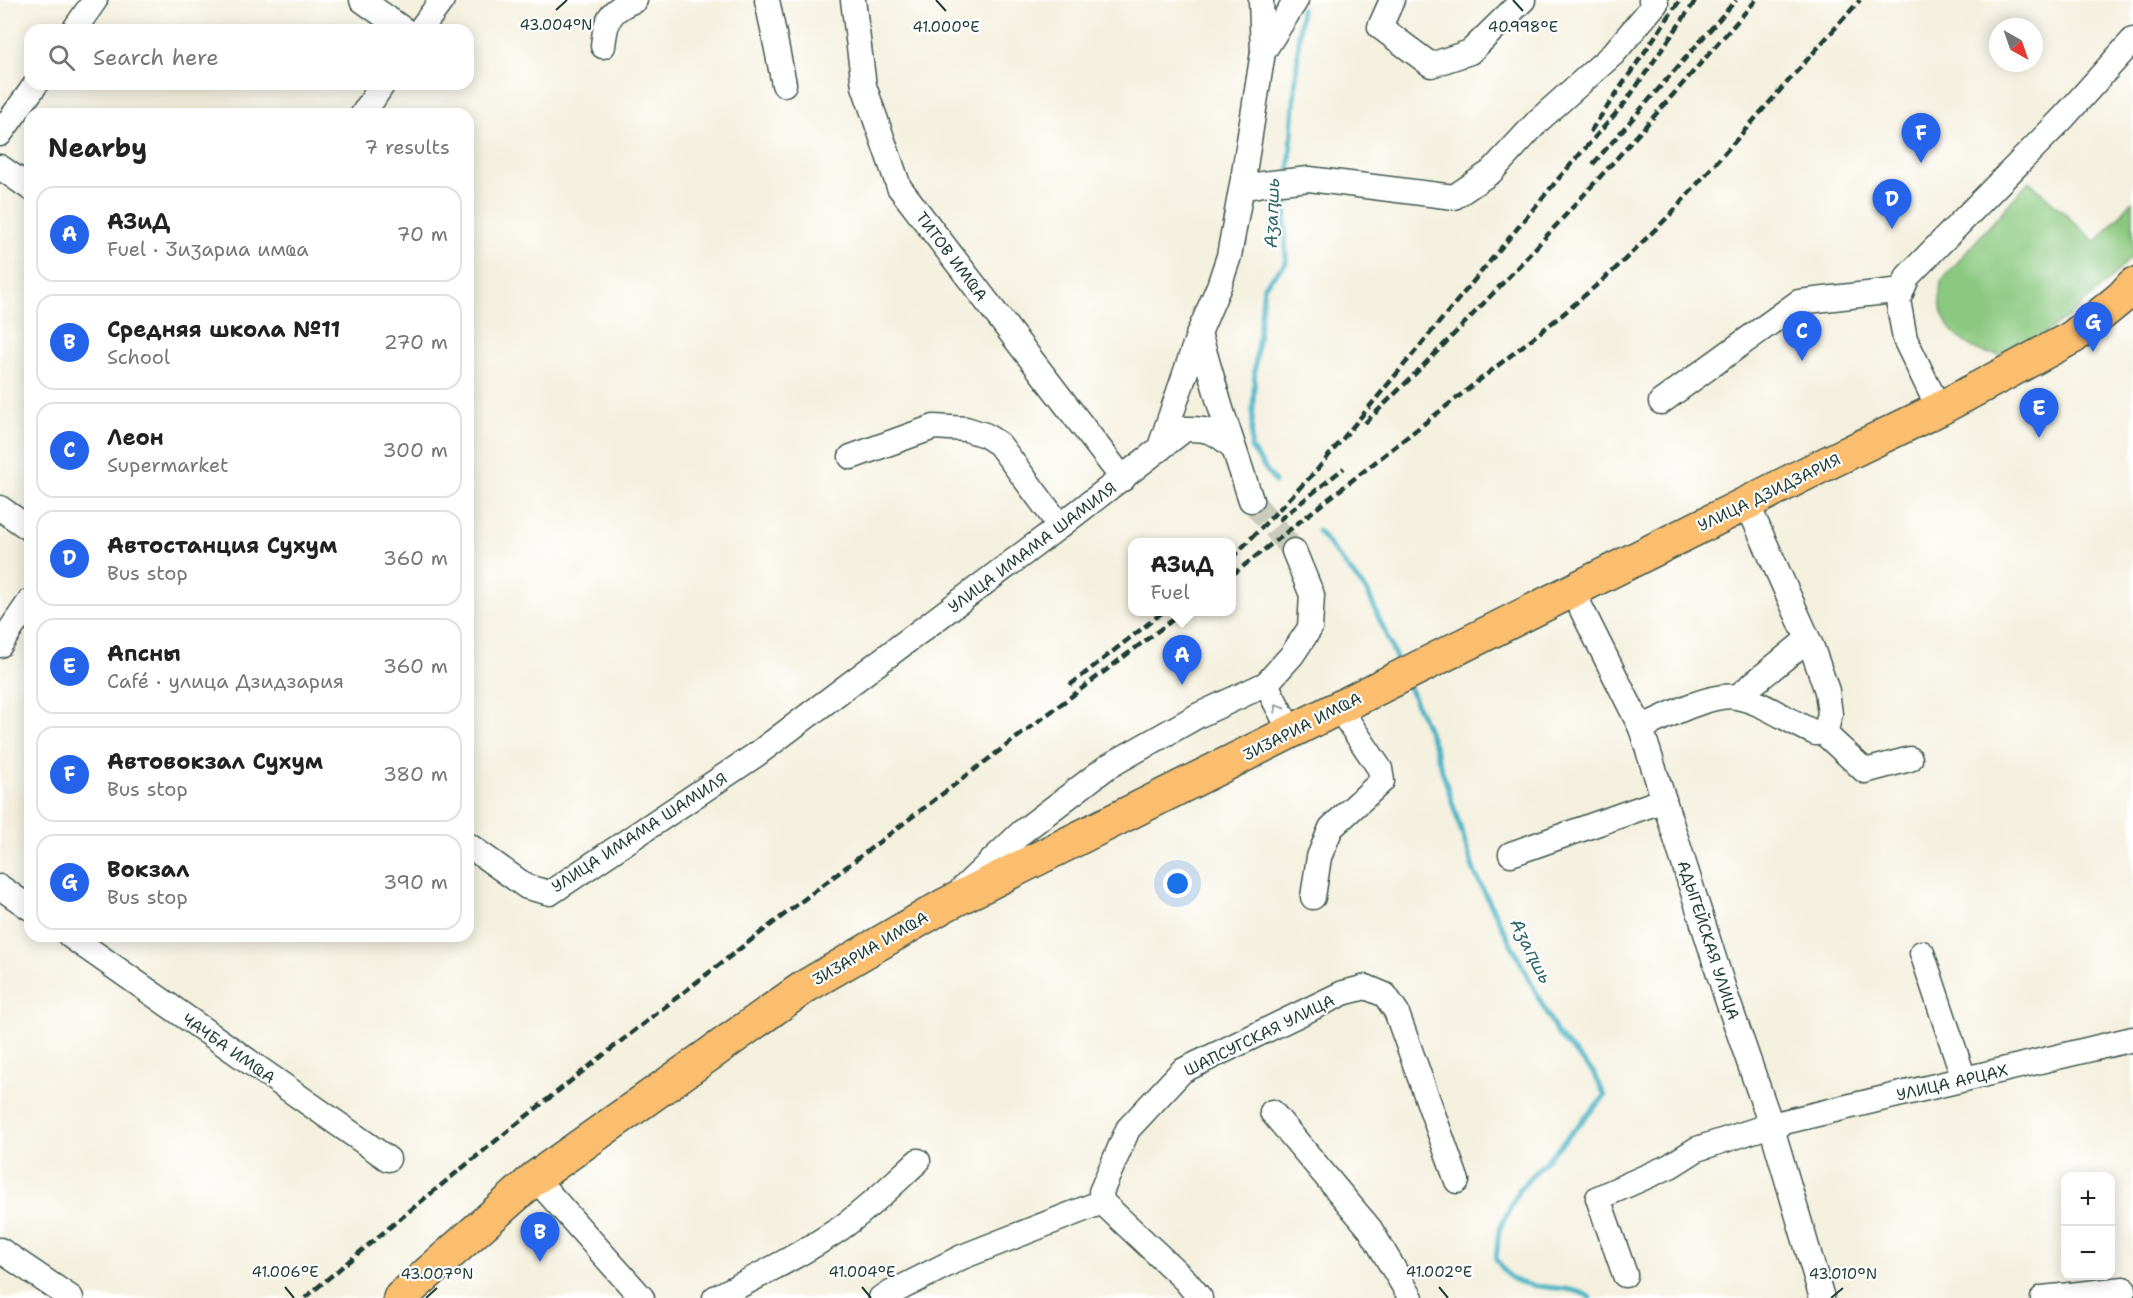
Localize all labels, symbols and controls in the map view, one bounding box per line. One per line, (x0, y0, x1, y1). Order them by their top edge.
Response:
text: 43.004°N (519, 15, 593, 35)
text: 41.000°E (912, 17, 980, 37)
text: 40.998°E (1488, 17, 1558, 37)
north arrow (1989, 18, 2043, 72)
search box (24, 24, 474, 90)
icon: search (45, 41, 78, 74)
text: Search here (93, 43, 219, 72)
pin: F (1902, 114, 1940, 163)
text: Nearby (48, 130, 147, 165)
text: 7 results (364, 134, 450, 160)
water label: Аӡаԥшь (1259, 178, 1285, 248)
pin: D (1872, 180, 1912, 229)
text: АЗиД (107, 207, 170, 236)
street label: ТИТОВ ИМҨА (911, 207, 992, 305)
text: A (62, 221, 77, 247)
text: 70 m (396, 221, 448, 247)
text: Fuel · Ӡиӡариа имҩа (107, 236, 309, 262)
pin: G (2074, 302, 2112, 352)
pin: C (1782, 312, 1822, 361)
text: Средняя школа №11 (107, 315, 340, 344)
text: B (63, 329, 76, 355)
text: 270 m (384, 329, 448, 355)
text: School (107, 344, 170, 370)
pin: E (2020, 388, 2058, 438)
text: Леон (107, 423, 164, 452)
text: C (63, 437, 76, 463)
text: 300 m (382, 437, 448, 463)
street label: УЛИЦА ДЗИДЗАРИЯ (1694, 449, 1844, 536)
text: Supermarket (107, 452, 229, 478)
street label: УЛИЦА ИМАМА ШАМИЛЯ (944, 477, 1121, 618)
text: Автостанция Сухум (107, 531, 337, 560)
popup (1128, 538, 1236, 616)
text: D (62, 545, 77, 571)
text: 360 m (383, 545, 448, 571)
text: АЗиД (1150, 550, 1214, 579)
text: Bus stop (107, 560, 188, 586)
text: Fuel (1150, 579, 1190, 605)
pin: A (1162, 636, 1202, 685)
text: Апсны (107, 639, 181, 668)
text: E (63, 653, 76, 679)
text: 360 m (383, 653, 448, 679)
text: Café · улица Дзидзария (107, 668, 344, 694)
street label: ӠИӠАРИА ИМҨА (1239, 687, 1365, 765)
one-way arrow (1274, 703, 1286, 714)
text: Автовокзал Сухум (107, 747, 323, 776)
text: F (64, 761, 75, 787)
text: 380 m (383, 761, 448, 787)
street label: УЛИЦА ИМАМА ШАМИЛЯ (547, 768, 731, 897)
text: Bus stop (107, 776, 188, 802)
text: Вокзал (107, 855, 189, 884)
street label: АДЫГЕЙСКАЯ УЛИЦА (1673, 858, 1744, 1023)
text: G (61, 869, 78, 895)
text: 390 m (383, 869, 448, 895)
your location (1163, 869, 1192, 898)
text: Bus stop (107, 884, 188, 910)
street label: ӠИӠАРИА ИМҨА (808, 907, 932, 990)
water label: Аӡаԥшь (1504, 914, 1558, 988)
street label: ШАПСУГСКАЯ УЛИЦА (1180, 990, 1338, 1081)
street label: ЧАЧБА ИМҨА (178, 1009, 279, 1088)
street label: УЛИЦА АРЦАХ (1894, 1059, 2010, 1106)
map controls (2061, 1172, 2115, 1280)
button: + (2061, 1172, 2115, 1226)
pin: B (520, 1212, 560, 1262)
button: − (2061, 1226, 2115, 1280)
text: 41.006°E (251, 1262, 319, 1282)
text: 41.004°E (829, 1262, 895, 1282)
text: 41.002°E (1406, 1262, 1472, 1282)
text: 43.007°N (401, 1264, 473, 1284)
text: 43.010°N (1809, 1264, 1877, 1284)

